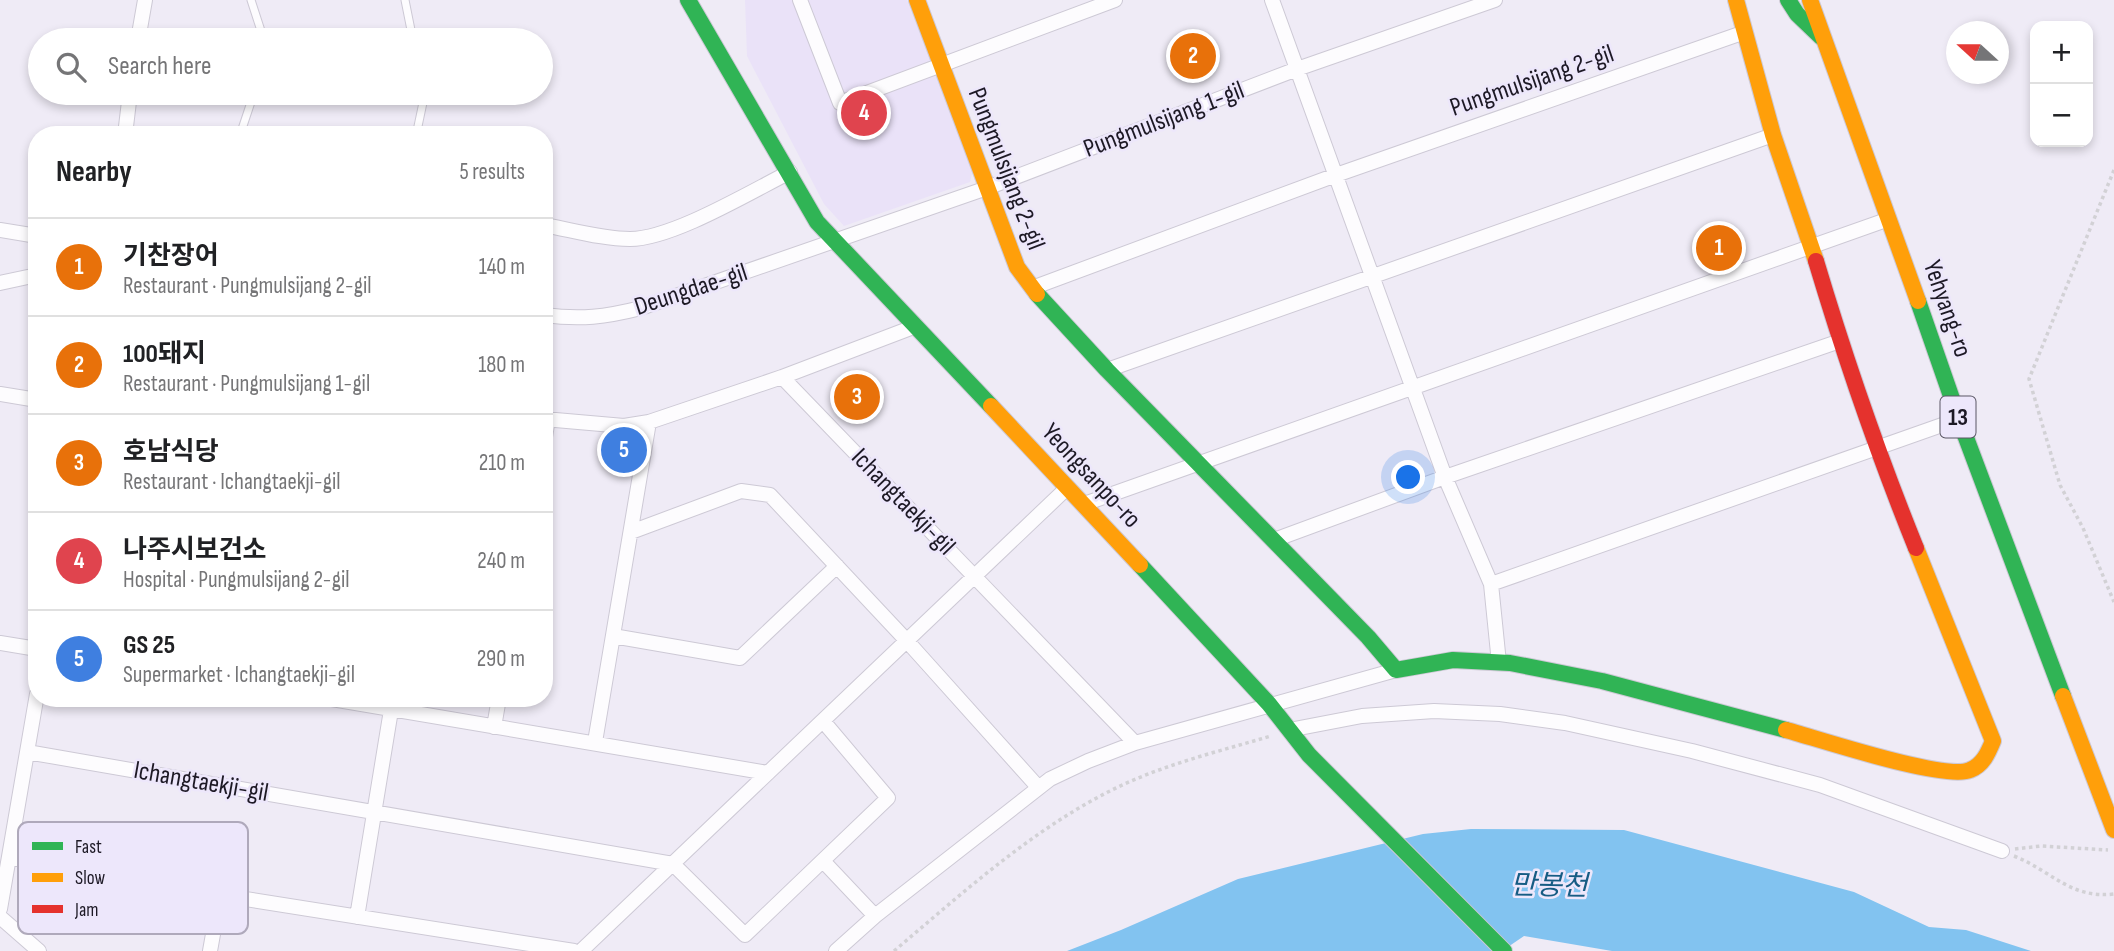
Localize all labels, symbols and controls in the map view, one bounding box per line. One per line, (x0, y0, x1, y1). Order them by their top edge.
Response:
north arrow (1946, 21, 2009, 84)
map controls (2030, 21, 2093, 147)
button: + (2030, 21, 2093, 84)
search box (28, 28, 553, 105)
pin: 2 (1170, 30, 1216, 82)
street label: Pungmulsijang 2-gil (1446, 38, 1618, 124)
icon: search (52, 48, 90, 86)
text: Search here (108, 51, 211, 82)
street label: Pungmulsijang 1-gil (1079, 75, 1249, 165)
street label: Pungmulsijang 2-gil (961, 84, 1051, 254)
button: − (2030, 84, 2093, 147)
pin: 4 (841, 87, 887, 139)
text: Nearby (56, 154, 132, 190)
text: 5 results (459, 158, 525, 186)
pin: 1 (1696, 222, 1742, 274)
text: 기찬장어 (123, 241, 219, 272)
text: 1 (74, 253, 84, 281)
text: 140 m (479, 253, 525, 281)
street label: Deungdae-gil (631, 257, 751, 323)
street label: Yehyang-ro (1916, 257, 1978, 361)
text: Restaurant · Pungmulsijang 2-gil (123, 272, 372, 300)
text: 100돼지 (123, 339, 206, 370)
text: 2 (74, 351, 84, 379)
text: 180 m (478, 351, 525, 379)
text: Restaurant · Pungmulsijang 1-gil (123, 370, 370, 398)
pin: 3 (834, 371, 880, 423)
road number: 13 (1940, 396, 1976, 438)
street label: Yeongsanpo-ro (1035, 417, 1147, 535)
pin: 5 (601, 424, 647, 476)
text: 호남식당 (123, 437, 219, 468)
street label: Ichangtaekji-gil (845, 442, 961, 562)
text: 3 (74, 449, 84, 477)
text: 210 m (479, 449, 525, 477)
your location (1391, 460, 1425, 494)
text: Restaurant · Ichangtaekji-gil (123, 468, 341, 496)
text: 나주시보건소 (123, 535, 267, 566)
text: 4 (74, 547, 84, 575)
text: 240 m (477, 547, 525, 575)
text: Hospital · Pungmulsijang 2-gil (123, 566, 350, 594)
text: GS 25 (123, 630, 175, 661)
text: 5 (74, 645, 84, 673)
text: 290 m (477, 645, 525, 673)
text: Supermarket · Ichangtaekji-gil (123, 661, 355, 689)
street label: Ichangtaekji-gil (131, 755, 271, 809)
legend (18, 822, 248, 934)
text: Fast (75, 836, 102, 859)
text: Slow (75, 867, 105, 890)
water label: 만봉천 (1510, 869, 1591, 903)
text: Jam (74, 899, 98, 922)

